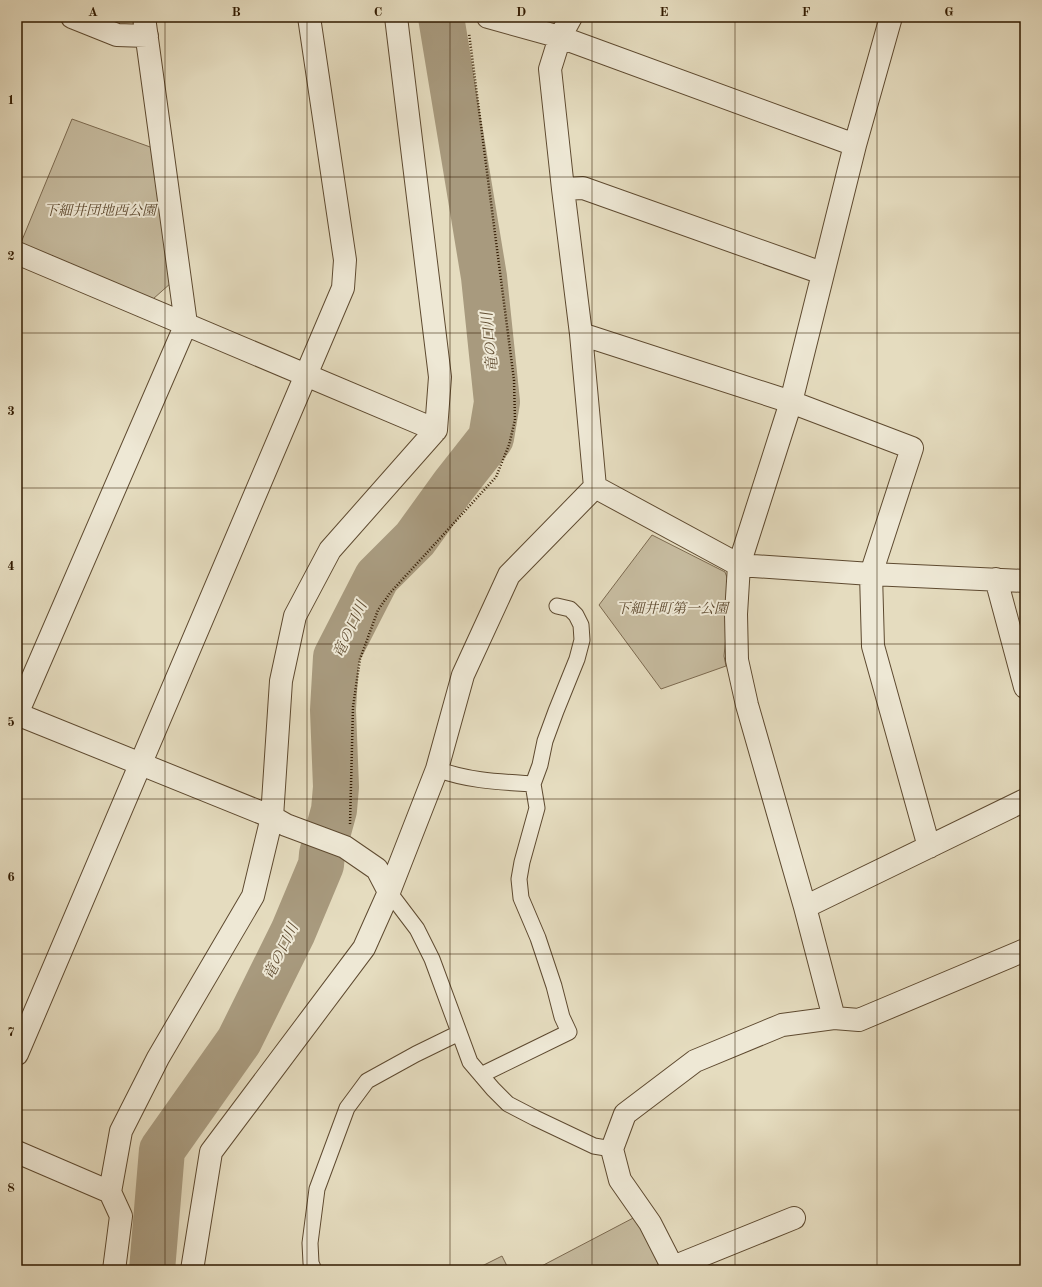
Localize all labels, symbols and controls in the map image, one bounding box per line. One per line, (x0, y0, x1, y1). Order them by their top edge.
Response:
text: A (88, 6, 98, 19)
text: B (231, 6, 241, 19)
text: C (374, 6, 382, 19)
text: D (516, 6, 526, 19)
text: E (660, 6, 669, 19)
text: F (802, 6, 811, 19)
text: G (944, 6, 954, 19)
text: 1 (7, 94, 15, 107)
park label: 下細井団地西公園 (44, 203, 158, 218)
text: 2 (7, 250, 15, 263)
water label: 竜の口川 (478, 309, 502, 373)
text: 3 (7, 405, 15, 418)
text: 4 (7, 560, 15, 573)
water label: 竜の口川 (330, 597, 371, 660)
park label: 下細井町第一公園 (616, 601, 730, 616)
text: 5 (7, 716, 15, 729)
text: 6 (7, 871, 15, 884)
water label: 竜の口川 (260, 919, 303, 982)
text: 7 (7, 1026, 15, 1039)
text: 8 (7, 1182, 15, 1195)

